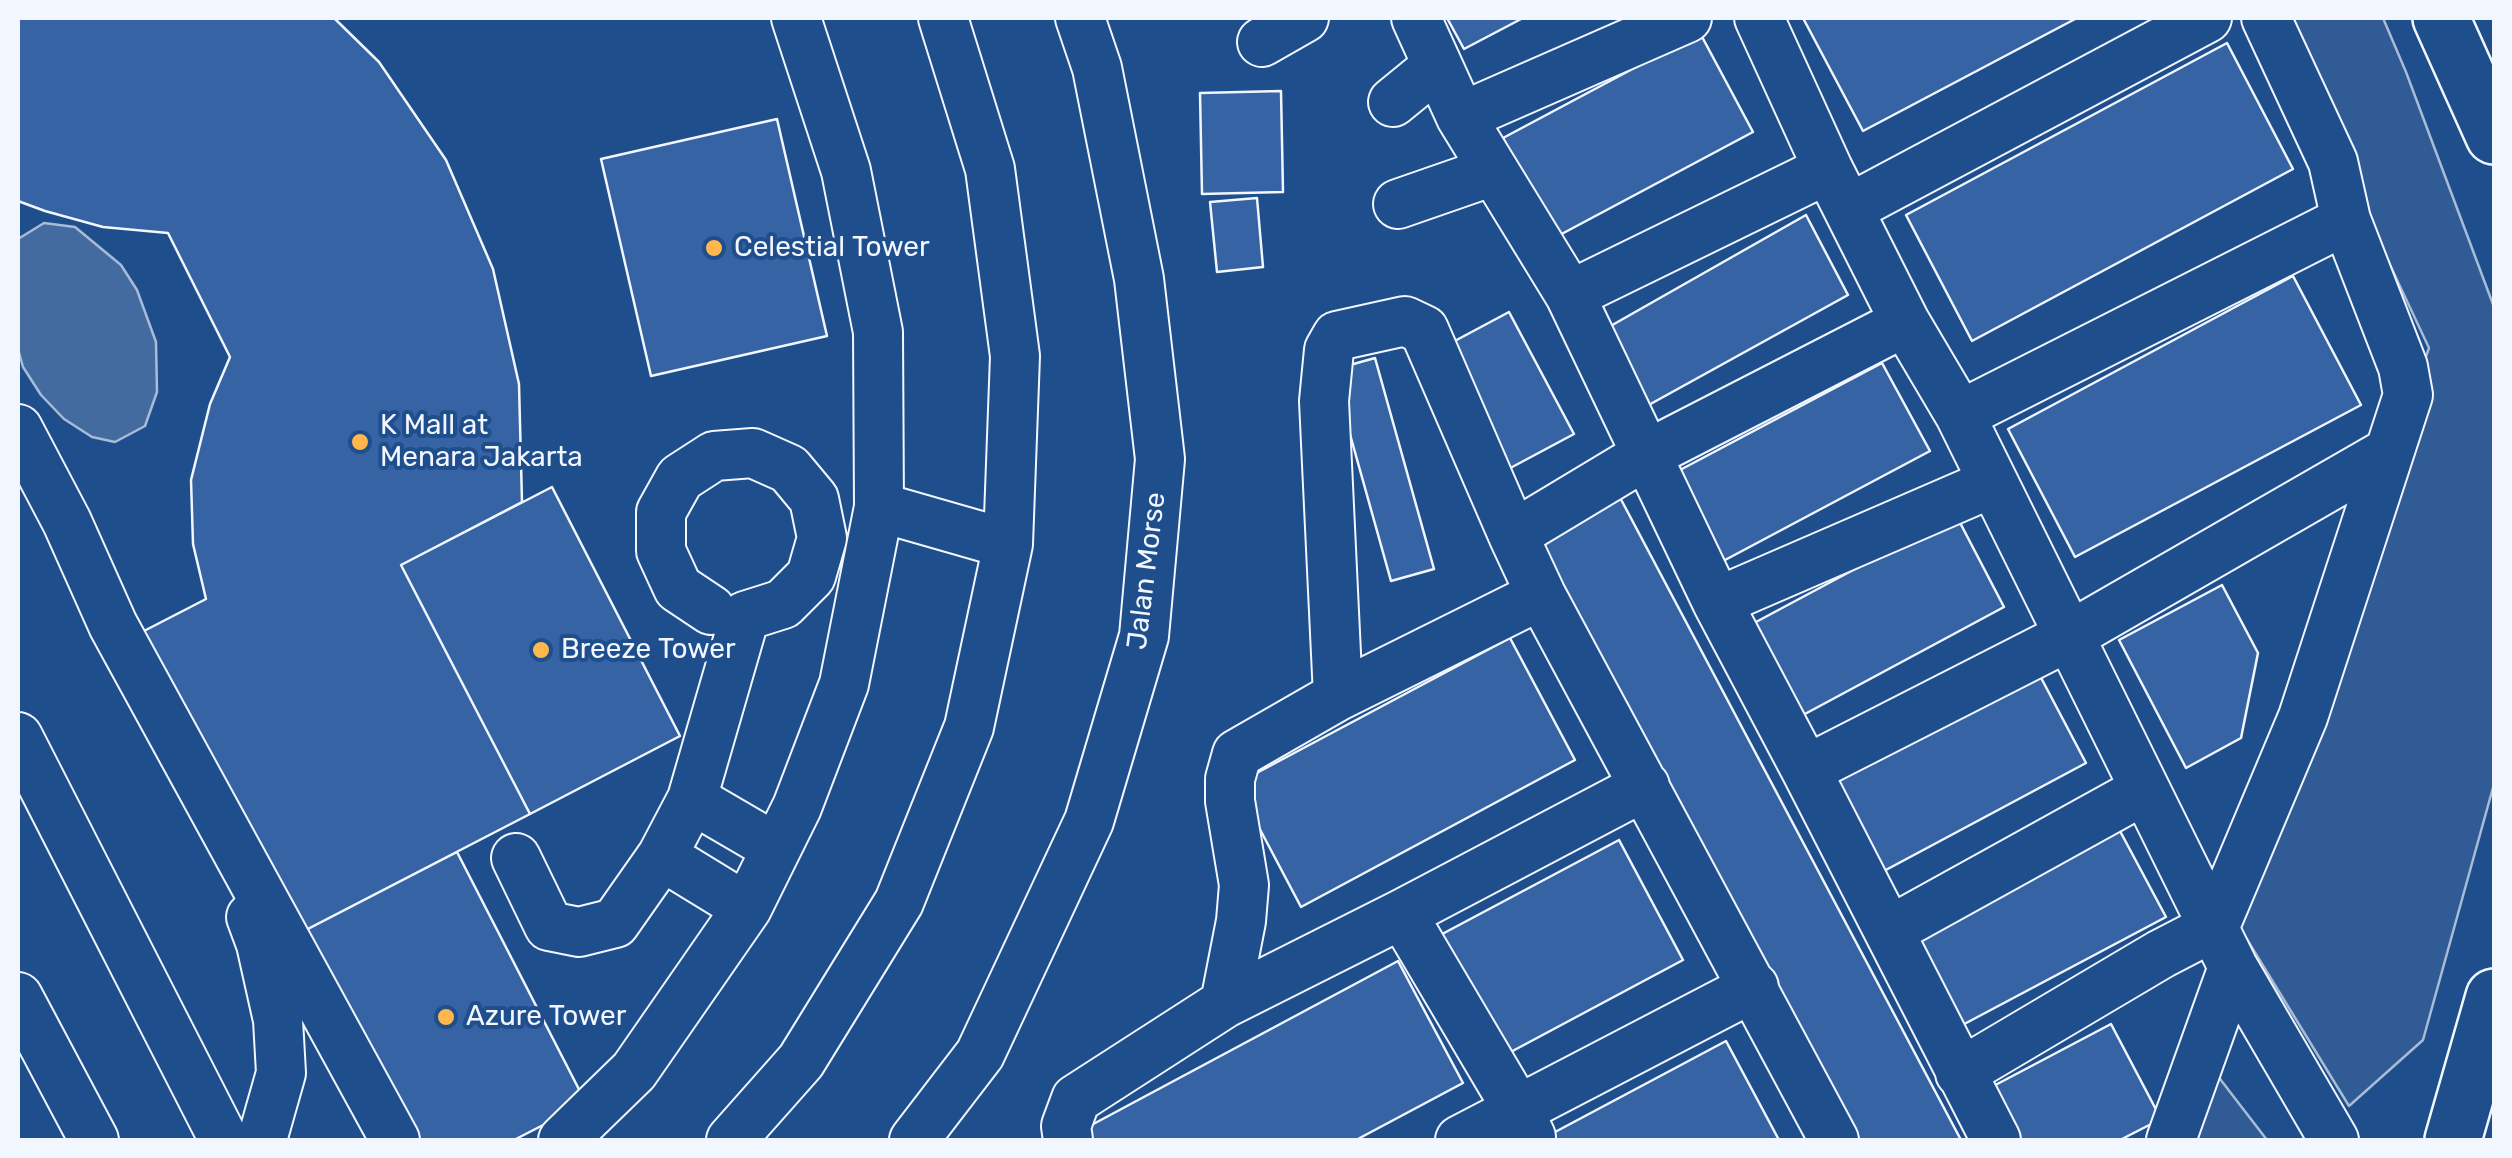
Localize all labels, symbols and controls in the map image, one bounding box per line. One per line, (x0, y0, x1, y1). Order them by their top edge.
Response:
place label: Celestial Tower (734, 231, 930, 265)
marker: Celestial Tower (703, 237, 725, 259)
place label: K Mall at Menara Jakarta (380, 409, 583, 475)
marker: K Mall at Menara Jakarta (349, 431, 371, 453)
street label: Jalan Morse (1121, 490, 1173, 652)
place label: Breeze Tower (561, 633, 736, 667)
marker: Breeze Tower (530, 639, 552, 661)
place label: Azure Tower (466, 1000, 626, 1034)
marker: Azure Tower (435, 1006, 457, 1028)

